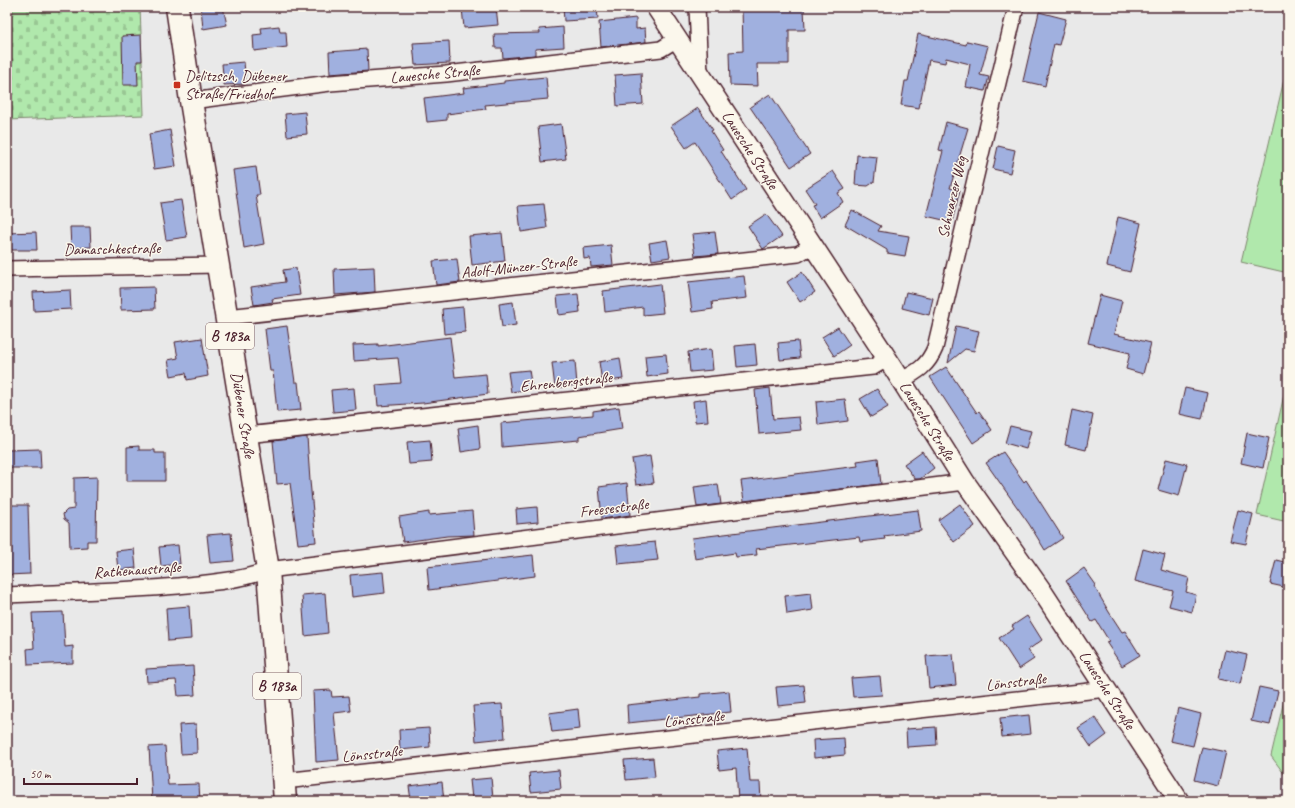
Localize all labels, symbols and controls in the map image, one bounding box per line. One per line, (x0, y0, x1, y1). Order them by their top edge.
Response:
street label: Lauesche Straße (390, 60, 482, 88)
place label: Delitzsch, Dübener Straße/Friedhof (185, 66, 288, 104)
marker: Delitzsch, Dübener Straße/Friedhof (172, 80, 182, 90)
street label: Lauesche Straße (717, 107, 784, 194)
street label: Schwarzer Weg (933, 153, 971, 240)
street label: Damaschkestraße (64, 238, 162, 260)
street label: Adolf-Münzer-Straße (460, 251, 580, 283)
road number: B 183a (206, 323, 254, 349)
street label: Ehrenbergstraße (519, 367, 615, 397)
street label: Dübener Straße (226, 371, 260, 461)
street label: Lauesche Straße (895, 378, 960, 466)
street label: Freesestraße (579, 494, 651, 522)
street label: Rathenaustraße (93, 557, 183, 583)
street label: Lauesche Straße (1074, 647, 1141, 734)
street label: Lönsstraße (985, 668, 1049, 696)
road number: B 183a (253, 673, 301, 699)
street label: Lönsstraße (663, 706, 727, 732)
street label: Lönsstraße (341, 741, 405, 767)
scale bar (24, 760, 137, 786)
text: 50 m (30, 766, 52, 782)

